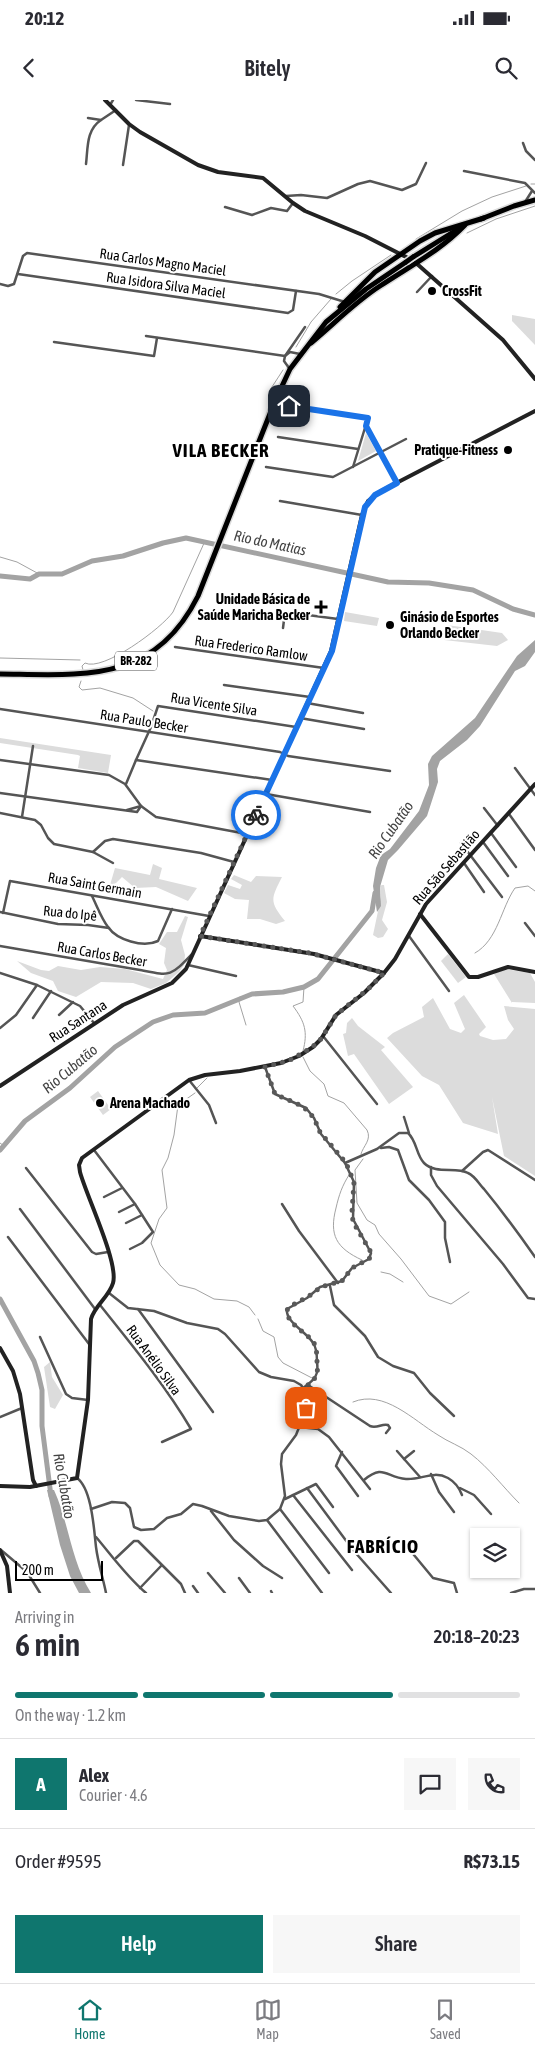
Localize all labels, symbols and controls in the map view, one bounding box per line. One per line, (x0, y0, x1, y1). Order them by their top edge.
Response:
text: 20:12 (25, 7, 64, 29)
icon: back (15, 54, 43, 82)
icon: search (492, 54, 520, 82)
text: Bitely (244, 55, 291, 81)
street label: Rua Carlos Magno Maciel (99, 245, 228, 279)
street label: Rua Isidora Silva Maciel (105, 269, 227, 301)
place label: CrossFit (442, 283, 482, 299)
marker: CrossFit (426, 285, 438, 297)
pin (268, 385, 310, 427)
icon: home (275, 392, 303, 420)
district label: VILA BECKER (172, 439, 269, 461)
place label: Pratique-Fitness (414, 442, 498, 458)
marker: Pratique-Fitness (502, 444, 514, 456)
water label: Rio do Matias (232, 527, 308, 558)
place label: Unidade Básica de Saúde Maricha Becker (198, 591, 311, 623)
marker: Unidade Básica de Saúde Maricha Becker (314, 600, 328, 614)
place label: Ginásio de Esportes Orlando Becker (400, 609, 499, 641)
marker: Ginásio de Esportes Orlando Becker (384, 619, 396, 631)
street label: Rua Frederico Ramlow (193, 632, 309, 664)
road number: BR-282 (115, 652, 157, 670)
street label: Rua Vicente Silva (169, 689, 259, 719)
street label: Rua Paulo Becker (99, 706, 190, 736)
courier (231, 790, 281, 840)
water label: Rio Cubatão (365, 798, 417, 862)
icon: bike (242, 801, 270, 829)
street label: Rua São Sebastião (409, 826, 483, 908)
street label: Rua Saint Germain (47, 869, 143, 901)
street label: Rua do Ipê (42, 902, 98, 924)
street label: Rua Carlos Becker (56, 938, 149, 970)
street label: Rua Santana (46, 997, 110, 1045)
water label: Rio Cubatão (39, 1041, 101, 1096)
place label: Arena Machado (109, 1095, 191, 1111)
marker: Arena Machado (94, 1097, 106, 1109)
street label: Rua Anélio Silva (123, 1322, 185, 1398)
pin (285, 1387, 327, 1429)
icon: bag (292, 1394, 320, 1422)
water label: Rio Cubatão (50, 1452, 79, 1520)
map controls (470, 1528, 520, 1578)
button: layers (470, 1528, 520, 1578)
district label: FABRÍCIO (347, 1535, 419, 1557)
scale bar (15, 1558, 102, 1581)
text: 200 m (22, 1562, 54, 1578)
text: Arriving in (15, 1608, 75, 1626)
text: 20:18–20:23 (433, 1625, 520, 1647)
text: 6 min (15, 1626, 80, 1663)
text: On the way · 1.2 km (15, 1706, 126, 1724)
button: chat (404, 1758, 456, 1810)
button: phone (468, 1758, 520, 1810)
text: Alex (79, 1764, 109, 1786)
text: A (36, 1773, 46, 1795)
text: Courier · 4.6 (79, 1786, 148, 1804)
text: Order #9595 (15, 1850, 102, 1872)
text: R$73.15 (463, 1850, 520, 1872)
button: Help (15, 1915, 263, 1973)
button: Share (273, 1915, 520, 1973)
tab: Home (74, 1996, 105, 2042)
tab: Map (254, 1996, 282, 2042)
tab: Saved (430, 1996, 461, 2042)

